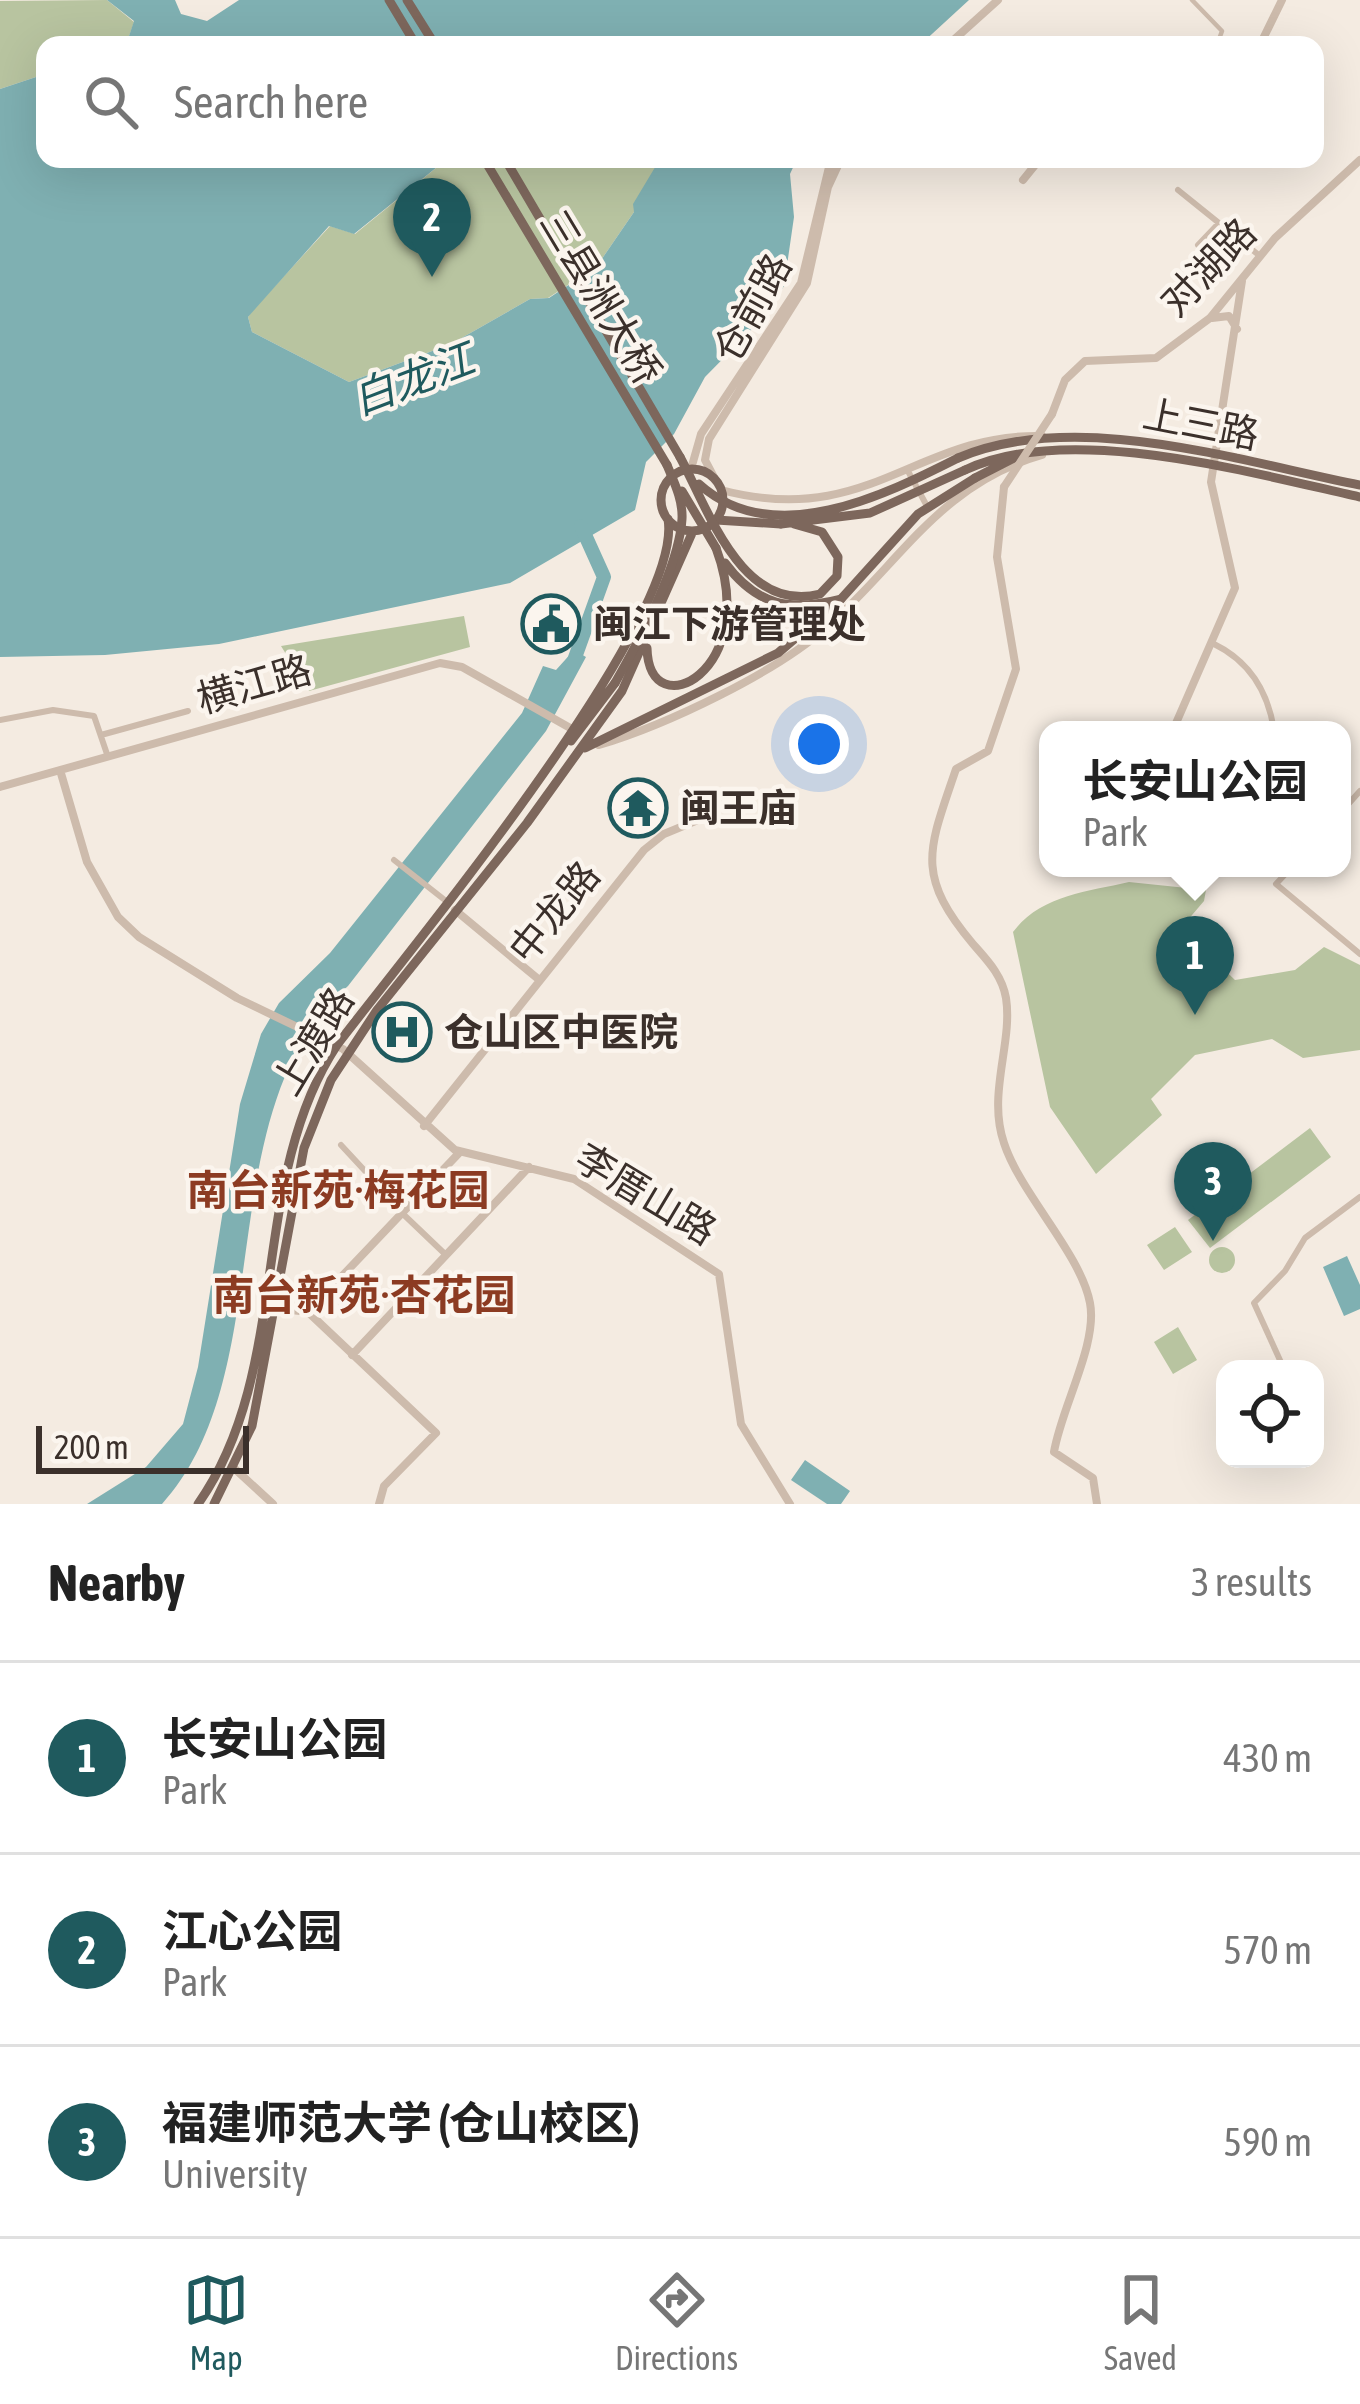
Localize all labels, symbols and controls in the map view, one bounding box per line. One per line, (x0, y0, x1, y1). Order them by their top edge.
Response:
search box (36, 36, 1324, 168)
icon: search (78, 69, 144, 135)
text: Search here (174, 76, 368, 128)
pin: 2 (393, 178, 471, 277)
street label: 三县洲大桥 (532, 202, 670, 392)
street label: 对湖路 (1152, 210, 1264, 324)
street label: 仓前路 (704, 246, 800, 370)
water label: 白龙江 (346, 333, 484, 424)
street label: 上三路 (1139, 391, 1263, 457)
public building icon: 闽江下游管理处 (520, 593, 582, 655)
place label: 闽江下游管理处 (593, 602, 866, 646)
street label: 横江路 (192, 647, 316, 721)
your location (789, 714, 849, 774)
popup (1039, 721, 1351, 877)
text: 长安山公园 (1082, 755, 1308, 807)
temple icon: 闽王庙 (607, 777, 669, 839)
place label: 闽王庙 (680, 786, 797, 830)
text: Park (1082, 810, 1148, 854)
street label: 中龙路 (500, 853, 608, 971)
pin: 1 (1156, 916, 1234, 1015)
street label: 上渡路 (264, 980, 362, 1102)
hospital icon: 仓山区中医院 (371, 1001, 433, 1063)
place label: 仓山区中医院 (444, 1010, 678, 1054)
street label: 李厝山路 (568, 1135, 724, 1253)
pin: 3 (1174, 1142, 1252, 1241)
district label: 南台新苑·梅花园 (187, 1166, 490, 1214)
district label: 南台新苑·杏花园 (213, 1271, 516, 1319)
map controls (1216, 1360, 1324, 1468)
button: locate (1216, 1360, 1324, 1468)
scale bar (36, 1420, 249, 1473)
text: 200 m (54, 1428, 129, 1466)
text: Nearby (48, 1553, 185, 1612)
text: 3 results (1191, 1560, 1312, 1604)
text: 长安山公园 (162, 1713, 387, 1765)
text: 1 (78, 1736, 96, 1780)
text: 430 m (1224, 1736, 1312, 1780)
text: Park (162, 1768, 227, 1812)
text: 江心公园 (162, 1905, 342, 1957)
text: 2 (78, 1928, 96, 1972)
text: 570 m (1224, 1928, 1312, 1972)
text: Park (162, 1960, 227, 2004)
text: 福建师范大学 (仓山校区) (162, 2097, 640, 2149)
text: 3 (78, 2120, 96, 2164)
text: 590 m (1224, 2120, 1312, 2164)
text: University (162, 2152, 308, 2196)
tab: Map (183, 2267, 249, 2377)
tab: Directions (615, 2267, 738, 2377)
tab: Saved (1104, 2267, 1177, 2377)

